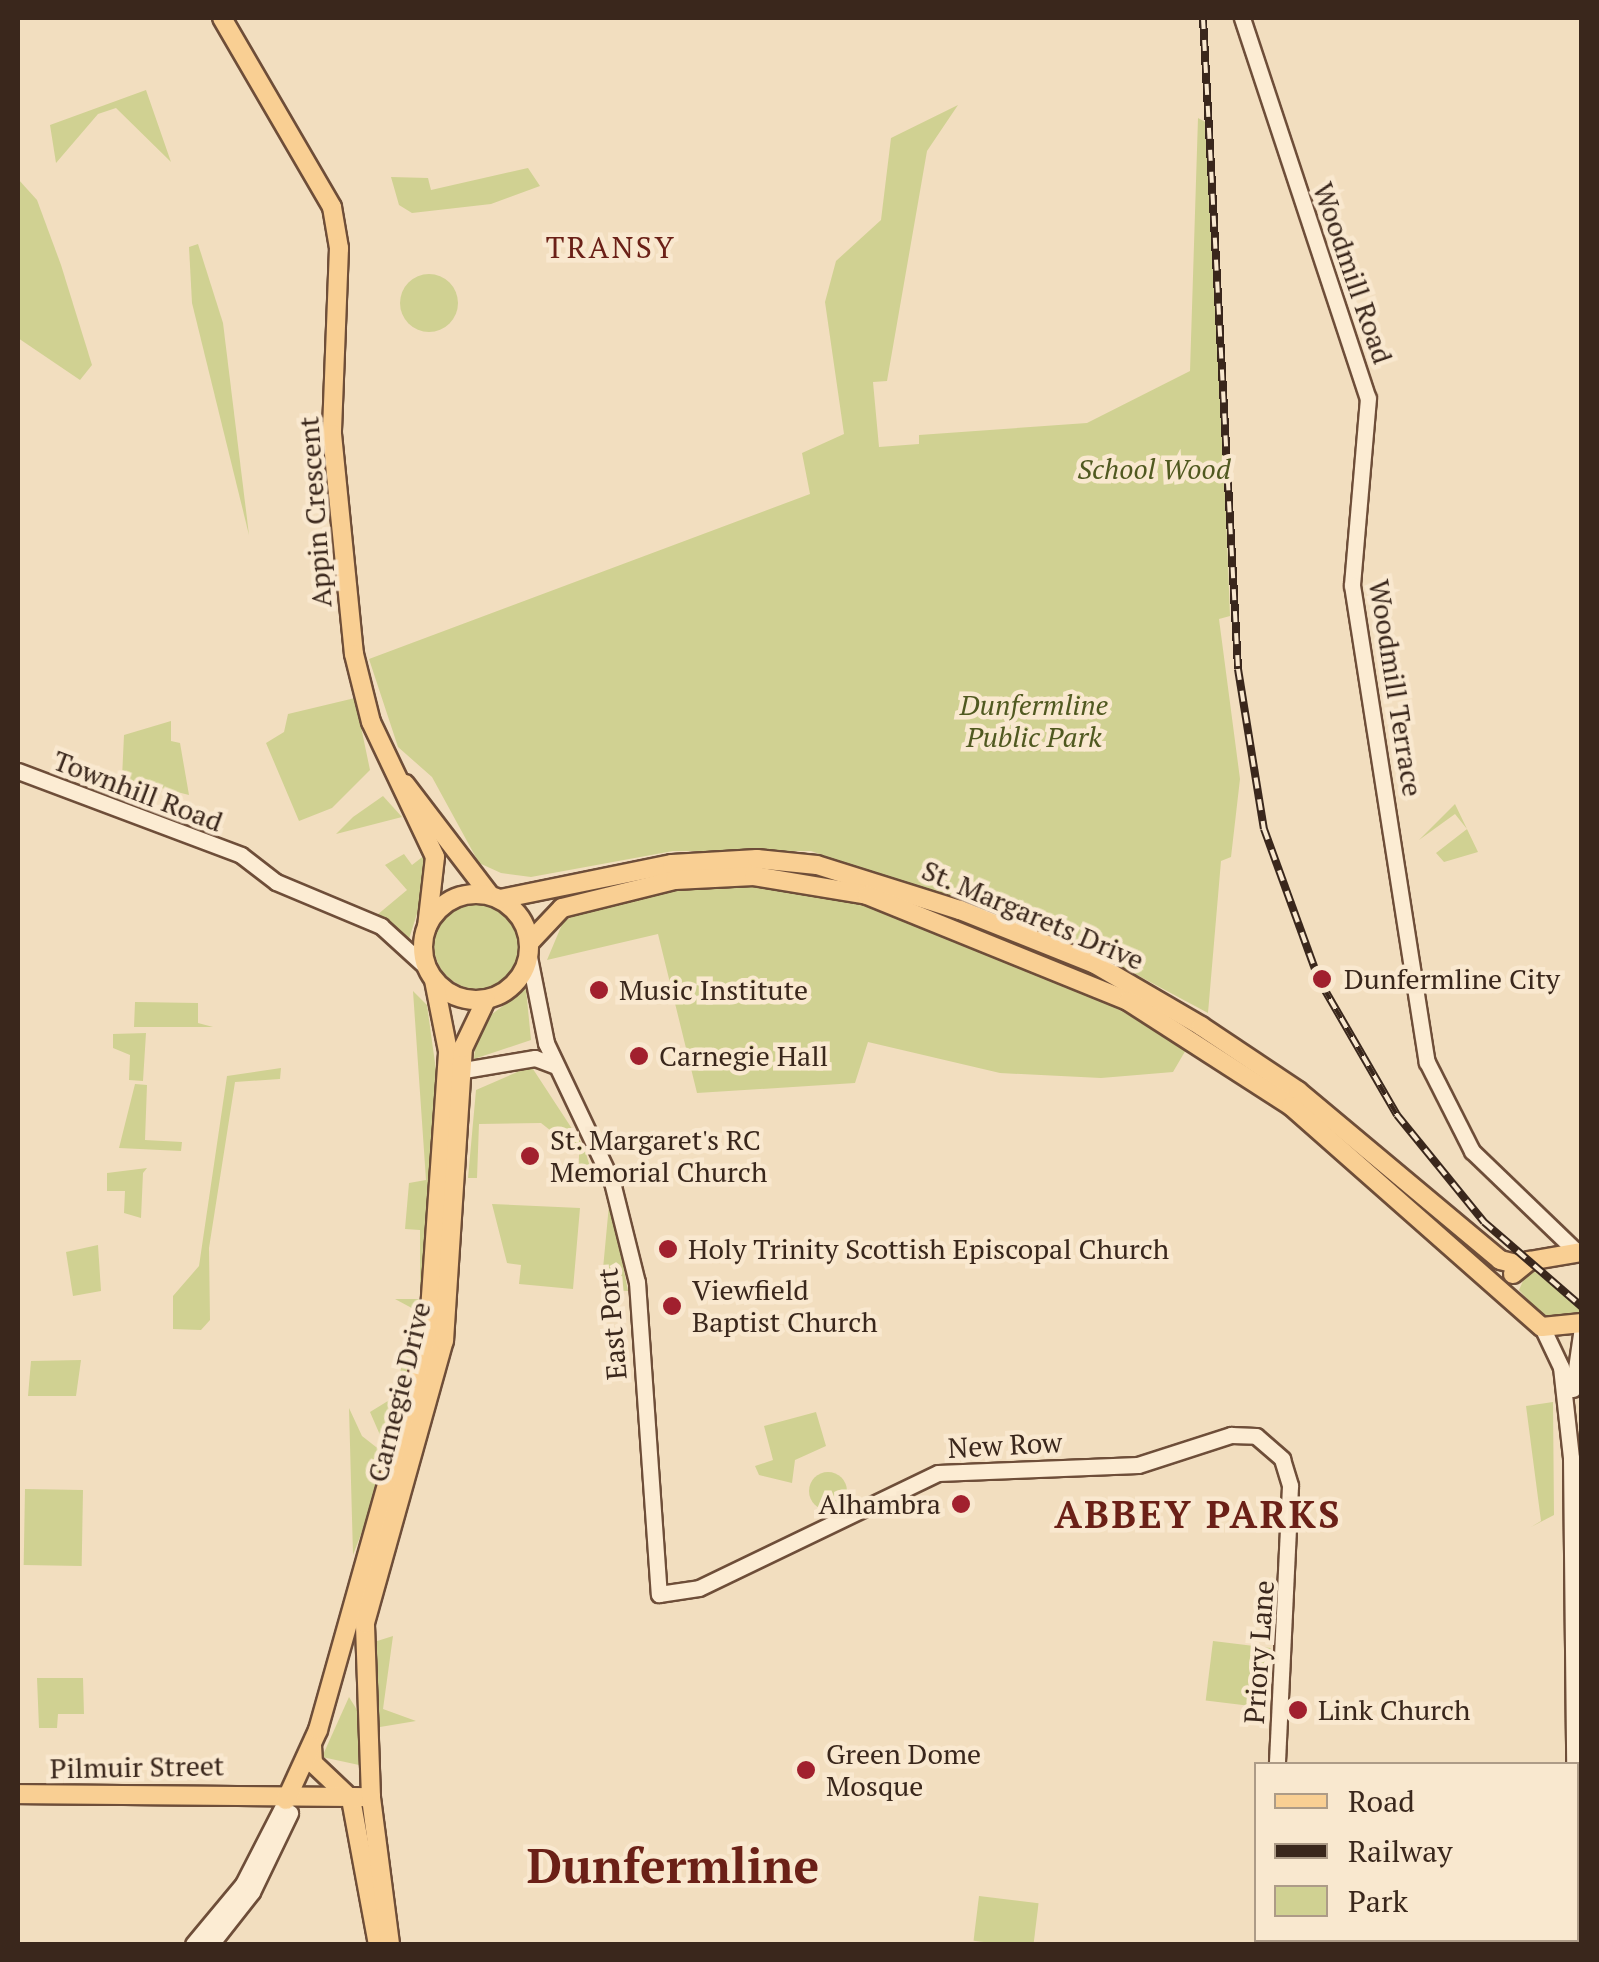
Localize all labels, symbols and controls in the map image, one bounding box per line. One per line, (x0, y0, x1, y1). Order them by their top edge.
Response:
street label: Woodmill Road (1306, 178, 1400, 368)
district label: TRANSY (546, 229, 676, 265)
street label: Appin Crescent (292, 415, 338, 609)
park label: School Wood (1077, 452, 1231, 486)
street label: Woodmill Terrace (1362, 577, 1430, 799)
park label: Dunfermline Public Park (960, 688, 1108, 754)
street label: Townhill Road (49, 743, 227, 839)
street label: St. Margarets Drive (916, 853, 1150, 977)
place label: Dunfermline City (1344, 962, 1560, 996)
marker: Dunfermline City (1309, 966, 1335, 992)
place label: Music Institute (619, 973, 808, 1007)
marker: Music Institute (588, 979, 610, 1001)
place label: Carnegie Hall (659, 1039, 828, 1073)
marker: Carnegie Hall (628, 1045, 650, 1067)
place label: St. Margaret's RC Memorial Church (550, 1123, 767, 1189)
marker: St. Margaret's RC Memorial Church (519, 1145, 541, 1167)
place label: Holy Trinity Scottish Episcopal Church (688, 1232, 1169, 1266)
marker: Holy Trinity Scottish Episcopal Church (657, 1238, 679, 1260)
street label: East Port (590, 1267, 634, 1381)
place label: Viewfield Baptist Church (692, 1273, 878, 1339)
marker: Viewfield Baptist Church (661, 1295, 683, 1317)
street label: Carnegie Drive (360, 1298, 438, 1486)
street label: New Row (947, 1425, 1063, 1465)
place label: Alhambra (819, 1487, 941, 1521)
district label: ABBEY PARKS (1054, 1492, 1342, 1538)
marker: Alhambra (950, 1493, 972, 1515)
street label: Priory Lane (1237, 1579, 1281, 1725)
place label: Link Church (1318, 1693, 1470, 1727)
marker: Link Church (1287, 1699, 1309, 1721)
place label: Green Dome Mosque (826, 1737, 981, 1803)
street label: Pilmuir Street (49, 1749, 225, 1785)
marker: Green Dome Mosque (795, 1759, 817, 1781)
legend (1254, 1762, 1579, 1942)
text: Road (1348, 1781, 1415, 1821)
text: Railway (1348, 1831, 1452, 1871)
district label: Dunfermline (527, 1837, 819, 1895)
text: Park (1348, 1881, 1408, 1921)

